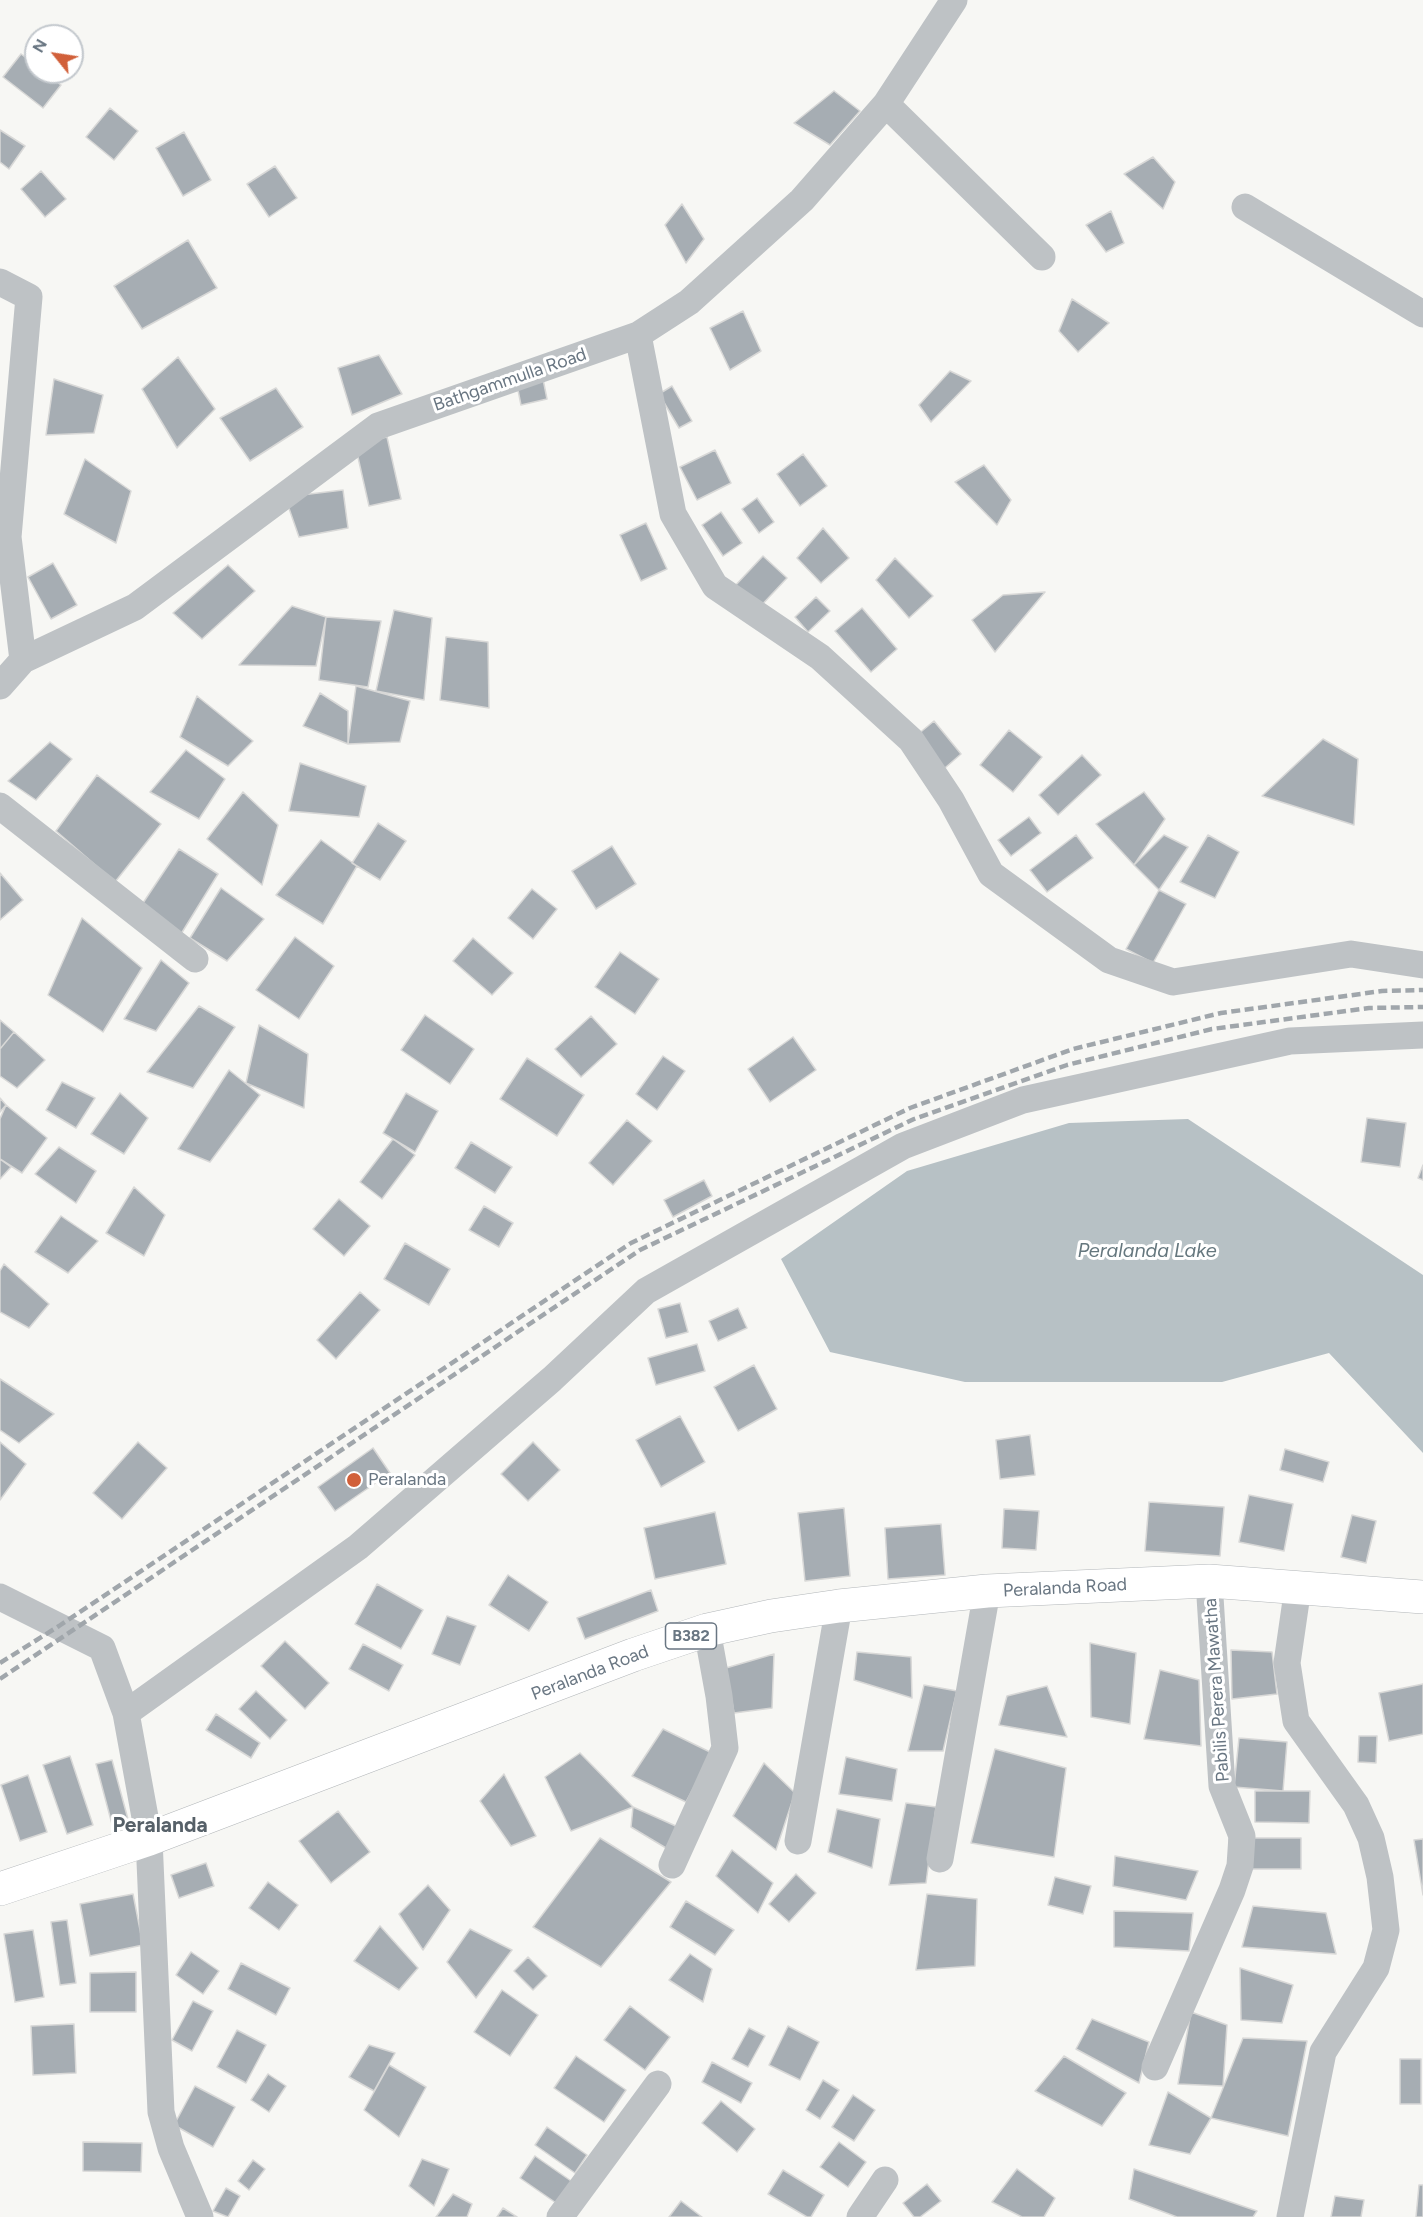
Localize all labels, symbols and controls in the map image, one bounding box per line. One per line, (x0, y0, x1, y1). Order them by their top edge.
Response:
north arrow (24, 24, 84, 84)
text: N (28, 36, 51, 56)
street label: Bathgammulla Road (431, 344, 589, 416)
water label: Peralanda Lake (1077, 1239, 1217, 1263)
place label: Peralanda (368, 1469, 446, 1491)
marker: Peralanda (345, 1471, 363, 1489)
street label: Peralanda Road (1002, 1574, 1128, 1602)
street label: Pabilis Perera Mawatha (1200, 1597, 1234, 1783)
road number: B382 (666, 1623, 716, 1649)
street label: Peralanda Road (528, 1641, 652, 1705)
district label: Peralanda (112, 1813, 208, 1839)

